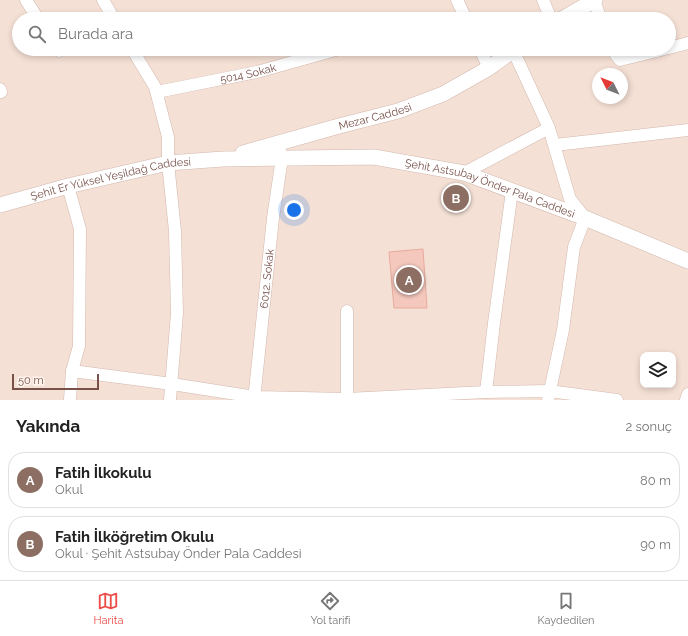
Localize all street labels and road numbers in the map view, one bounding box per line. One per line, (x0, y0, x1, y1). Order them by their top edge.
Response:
street label: 5014 Sokak (219, 61, 278, 86)
street label: Mezar Caddesi (337, 100, 414, 133)
street label: Şehit Er Yüksel Yeşildağ Caddesi (29, 155, 191, 203)
street label: Şehit Astsubay Önder Pala Caddesi (404, 157, 577, 221)
street label: 6012. Sokak (258, 248, 277, 309)

